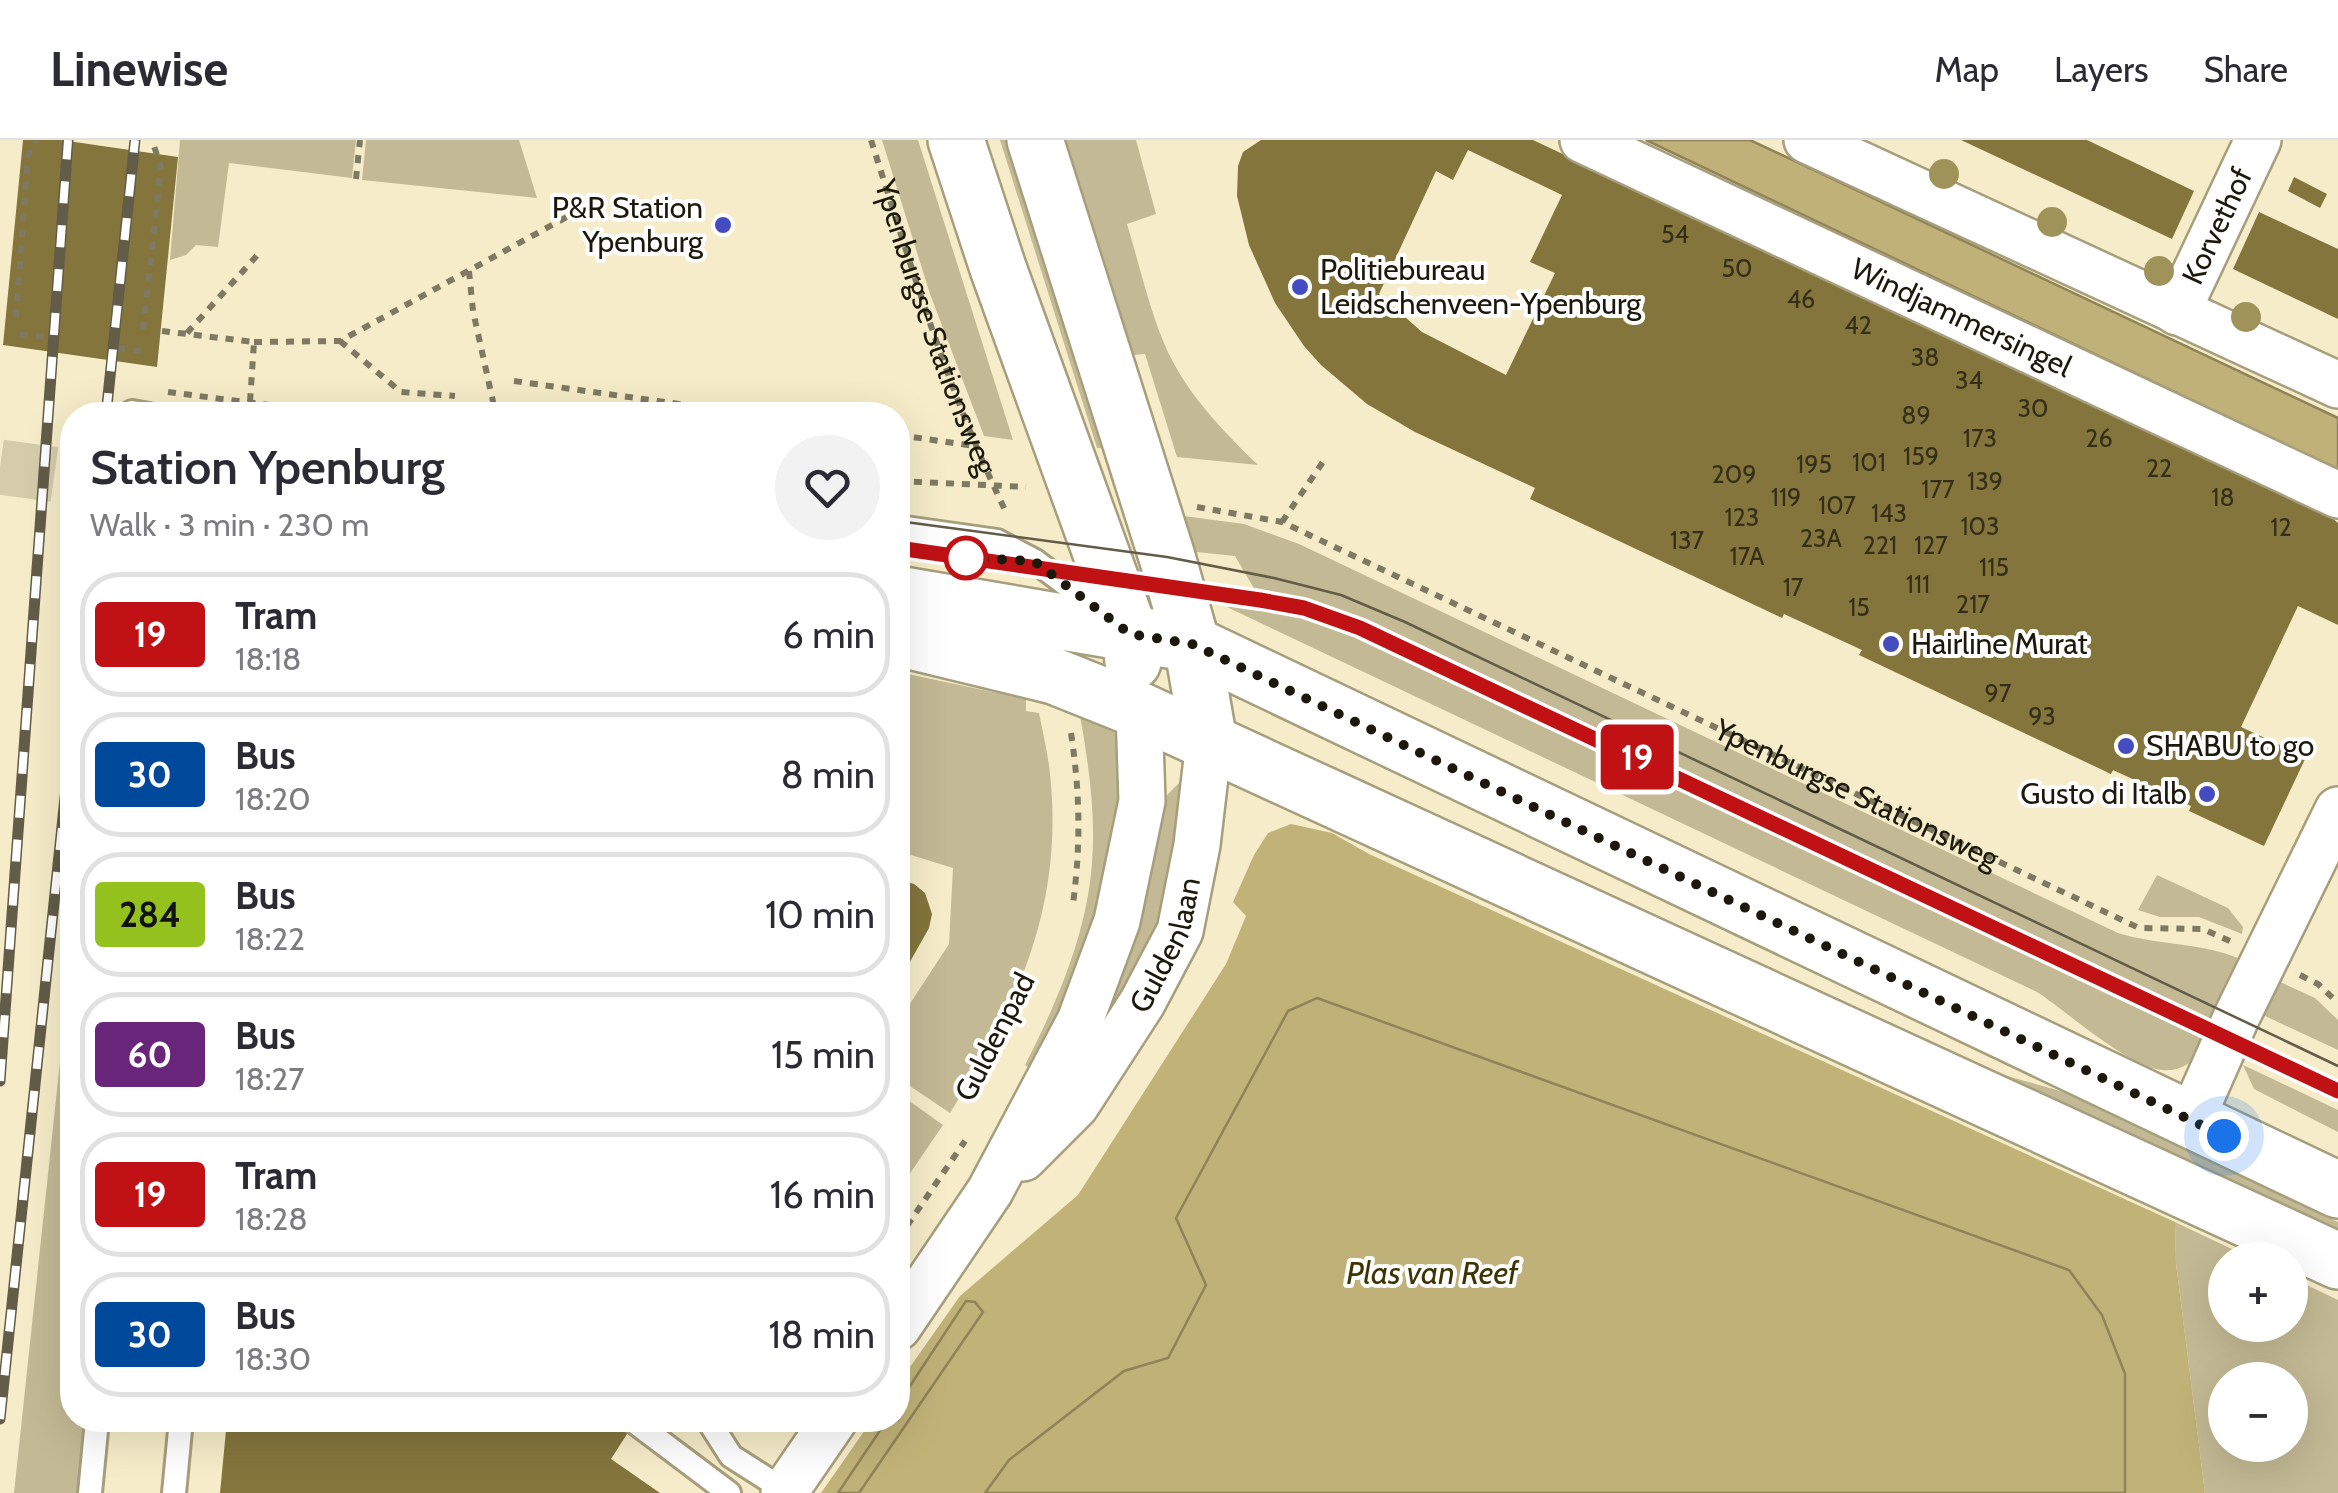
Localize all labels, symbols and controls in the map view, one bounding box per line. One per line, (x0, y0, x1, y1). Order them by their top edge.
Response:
text: Linewise (50, 40, 228, 98)
text: Map (1935, 48, 1999, 91)
text: Layers (2054, 48, 2148, 91)
text: Share (2203, 48, 2288, 91)
street label: Korvethof (2174, 162, 2260, 290)
street label: Ypenburgse Stationsweg (866, 174, 1006, 481)
place label: P&R Station Ypenburg (552, 189, 704, 260)
marker: P&R Station Ypenburg (712, 214, 734, 236)
house number: 54 (1661, 219, 1689, 249)
street label: Windjammersingel (1845, 250, 2078, 385)
place label: Politiebureau Leidschenveen-Ypenburg (1320, 251, 1642, 322)
house number: 50 (1722, 253, 1752, 283)
marker: Politiebureau Leidschenveen-Ypenburg (1289, 276, 1311, 298)
house number: 46 (1787, 284, 1815, 314)
house number: 42 (1844, 310, 1872, 340)
house number: 38 (1911, 342, 1939, 372)
house number: 34 (1955, 365, 1983, 395)
house number: 30 (2018, 393, 2048, 423)
house number: 89 (1901, 400, 1931, 430)
house number: 173 (1963, 423, 1997, 453)
house number: 26 (2085, 423, 2113, 453)
button: heart (775, 435, 880, 540)
text: Station Ypenburg (90, 438, 445, 496)
house number: 159 (1903, 441, 1939, 471)
house number: 101 (1852, 447, 1886, 477)
house number: 195 (1796, 449, 1832, 479)
house number: 22 (2146, 453, 2172, 483)
house number: 209 (1712, 459, 1756, 489)
house number: 139 (1967, 466, 2003, 496)
house number: 177 (1921, 474, 1955, 504)
house number: 119 (1771, 482, 1801, 512)
house number: 18 (2211, 482, 2235, 512)
house number: 107 (1818, 490, 1856, 520)
house number: 143 (1871, 498, 1907, 528)
house number: 123 (1725, 502, 1759, 532)
text: Walk · 3 min · 230 m (90, 505, 369, 544)
house number: 103 (1960, 511, 2000, 541)
house number: 12 (2270, 512, 2292, 542)
house number: 23A (1800, 523, 1843, 553)
house number: 137 (1670, 525, 1705, 555)
house number: 221 (1863, 530, 1897, 560)
house number: 127 (1914, 530, 1948, 560)
unlabelled marker (945, 537, 987, 579)
house number: 17A (1730, 541, 1765, 571)
house number: 115 (1979, 552, 2009, 582)
house number: 111 (1906, 569, 1930, 599)
house number: 17 (1783, 572, 1804, 602)
house number: 217 (1956, 589, 1990, 619)
text: Tram (235, 592, 317, 639)
house number: 15 (1848, 592, 1870, 622)
text: 6 min (782, 611, 875, 658)
text: 19 (134, 613, 166, 656)
place label: Hairline Murat (1911, 625, 2088, 662)
marker: Hairline Murat (1880, 633, 1902, 655)
text: 18:18 (235, 639, 301, 678)
house number: 97 (1985, 678, 2012, 708)
house number: 93 (2028, 701, 2056, 731)
street label: Ypenburgse Stationsweg (1708, 710, 2006, 877)
line badge: 19 (1592, 724, 1682, 790)
place label: SHABU to go (2146, 727, 2314, 764)
text: Bus (235, 732, 296, 779)
marker: SHABU to go (2115, 735, 2137, 757)
text: 19 (1621, 736, 1653, 779)
text: 8 min (781, 751, 875, 798)
text: 30 (128, 753, 172, 796)
place label: Gusto di Italb (2020, 775, 2187, 812)
text: 18:20 (235, 779, 311, 818)
marker: Gusto di Italb (2196, 783, 2218, 805)
text: Bus (235, 872, 296, 919)
street label: Guldenlaan (1121, 874, 1208, 1019)
text: 10 min (765, 891, 875, 938)
text: 284 (119, 893, 181, 936)
text: 18:22 (235, 919, 305, 958)
street label: Guldenpad (946, 966, 1043, 1107)
text: Bus (235, 1012, 296, 1059)
text: 15 min (771, 1031, 875, 1078)
text: 60 (128, 1033, 172, 1076)
text: 18:27 (235, 1059, 304, 1098)
your location (2199, 1111, 2249, 1161)
text: Tram (235, 1152, 317, 1199)
text: 16 min (770, 1171, 875, 1218)
text: 19 (134, 1173, 166, 1216)
text: 18:28 (235, 1199, 308, 1238)
map controls (2208, 1242, 2308, 1462)
button: + (2208, 1242, 2308, 1342)
water label: Plas van Reef (1346, 1253, 1520, 1292)
text: Bus (235, 1292, 296, 1339)
text: 18 min (768, 1311, 875, 1358)
text: 30 (128, 1313, 172, 1356)
text: 18:30 (235, 1339, 311, 1378)
button: − (2208, 1362, 2308, 1462)

